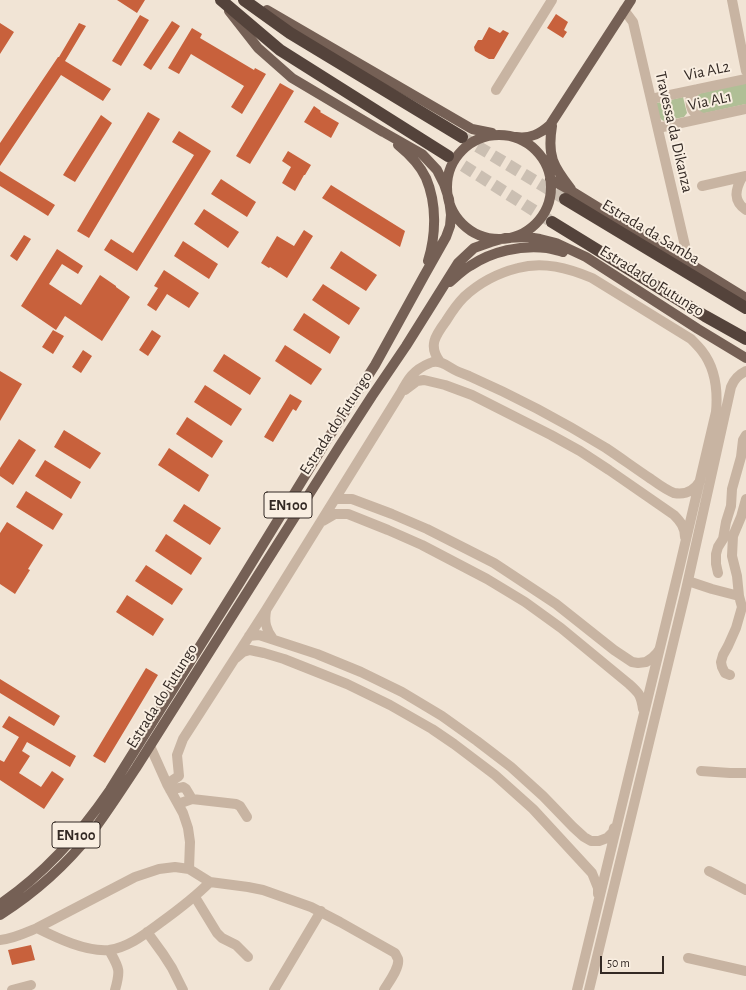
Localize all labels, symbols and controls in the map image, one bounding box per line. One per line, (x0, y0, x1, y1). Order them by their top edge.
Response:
street label: Via AL2 (682, 57, 732, 85)
street label: Travessa da Dikanza (651, 70, 697, 194)
street label: Via AL1 (686, 87, 734, 115)
street label: Estrada da Samba (599, 195, 703, 269)
street label: Estrada do Futungo (596, 241, 708, 321)
street label: Estrada do Futungo (295, 368, 377, 478)
road number: EN100 (264, 492, 312, 518)
street label: Estrada do Futungo (122, 640, 202, 752)
road number: EN100 (52, 822, 100, 848)
scale bar (602, 948, 666, 974)
text: 50 m (607, 957, 630, 969)

